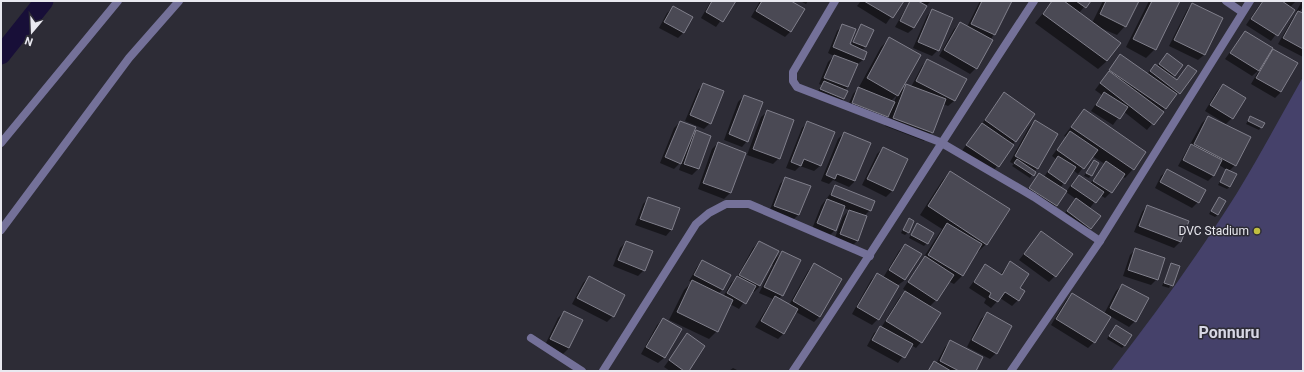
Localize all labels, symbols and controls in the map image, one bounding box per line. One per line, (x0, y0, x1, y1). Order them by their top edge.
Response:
north arrow (12, 12, 52, 52)
text: N (23, 33, 35, 48)
place label: DVC Stadium (1179, 224, 1249, 238)
marker: DVC Stadium (1252, 226, 1262, 236)
district label: Ponnuru (1199, 323, 1260, 342)

